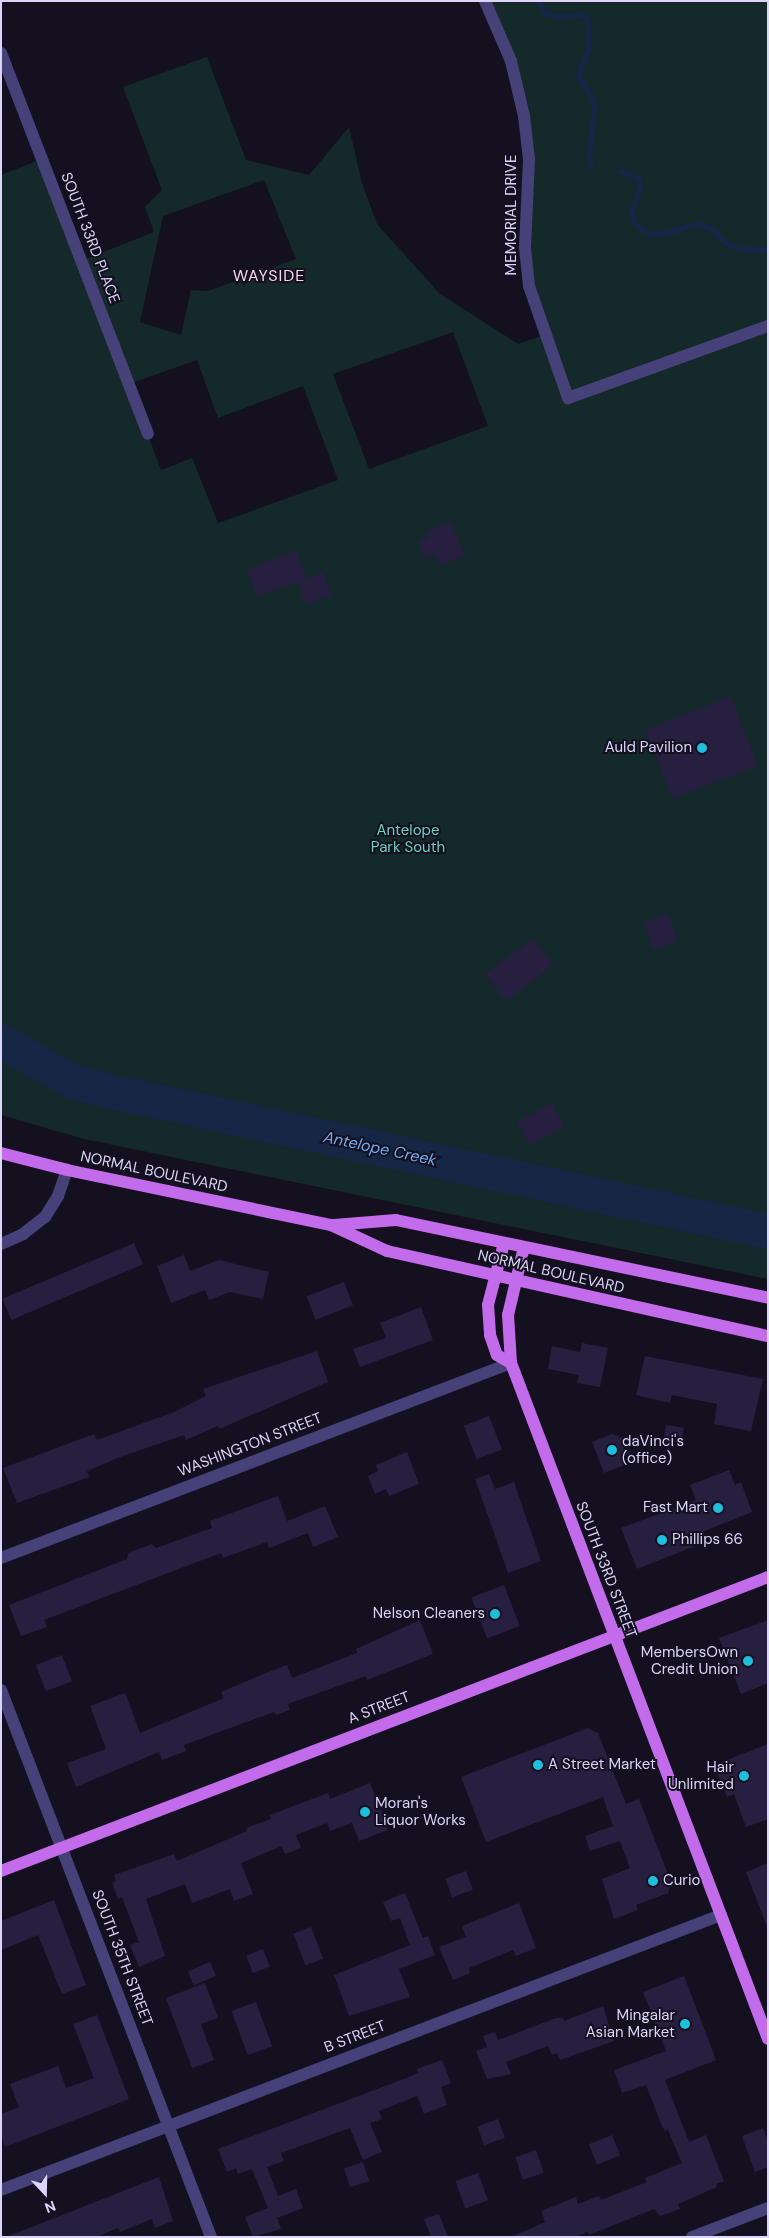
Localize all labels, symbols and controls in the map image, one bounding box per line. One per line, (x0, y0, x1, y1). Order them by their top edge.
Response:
street label: MEMORIAL DRIVE (503, 155, 521, 275)
street label: SOUTH 33RD PLACE (57, 170, 123, 306)
district label: WAYSIDE (232, 266, 306, 286)
place label: Auld Pavilion (605, 739, 692, 757)
marker: Auld Pavilion (696, 742, 708, 754)
park label: Antelope Park South (371, 821, 445, 856)
water label: Antelope Creek (322, 1128, 438, 1170)
street label: NORMAL BOULEVARD (79, 1148, 229, 1196)
street label: NORMAL BOULEVARD (476, 1246, 626, 1298)
street label: WASHINGTON STREET (176, 1409, 324, 1481)
place label: daVinci's (office) (622, 1432, 684, 1467)
marker: daVinci's (office) (606, 1444, 618, 1456)
street label: SOUTH 33RD STREET (572, 1499, 640, 1641)
place label: Fast Mart (643, 1499, 708, 1517)
marker: Fast Mart (712, 1502, 724, 1514)
place label: Phillips 66 (672, 1531, 743, 1549)
marker: Phillips 66 (656, 1534, 668, 1546)
place label: Nelson Cleaners (373, 1605, 485, 1623)
marker: Nelson Cleaners (489, 1608, 501, 1620)
place label: MembersOwn Credit Union (641, 1643, 738, 1678)
marker: MembersOwn Credit Union (742, 1655, 754, 1667)
street label: A STREET (345, 1688, 413, 1728)
place label: A Street Market (548, 1756, 656, 1774)
place label: Hair Unlimited (668, 1758, 734, 1793)
marker: A Street Market (532, 1759, 544, 1771)
marker: Hair Unlimited (738, 1770, 750, 1782)
place label: Moran's Liquor Works (375, 1794, 466, 1829)
marker: Moran's Liquor Works (359, 1806, 371, 1818)
place label: Curio (663, 1872, 700, 1890)
marker: Curio (647, 1875, 659, 1887)
street label: SOUTH 35TH STREET (88, 1887, 156, 2029)
place label: Mingalar Asian Market (586, 2006, 675, 2041)
street label: B STREET (322, 2017, 388, 2057)
marker: Mingalar Asian Market (679, 2018, 691, 2030)
north arrow (20, 2168, 70, 2218)
text: N (42, 2197, 58, 2217)

